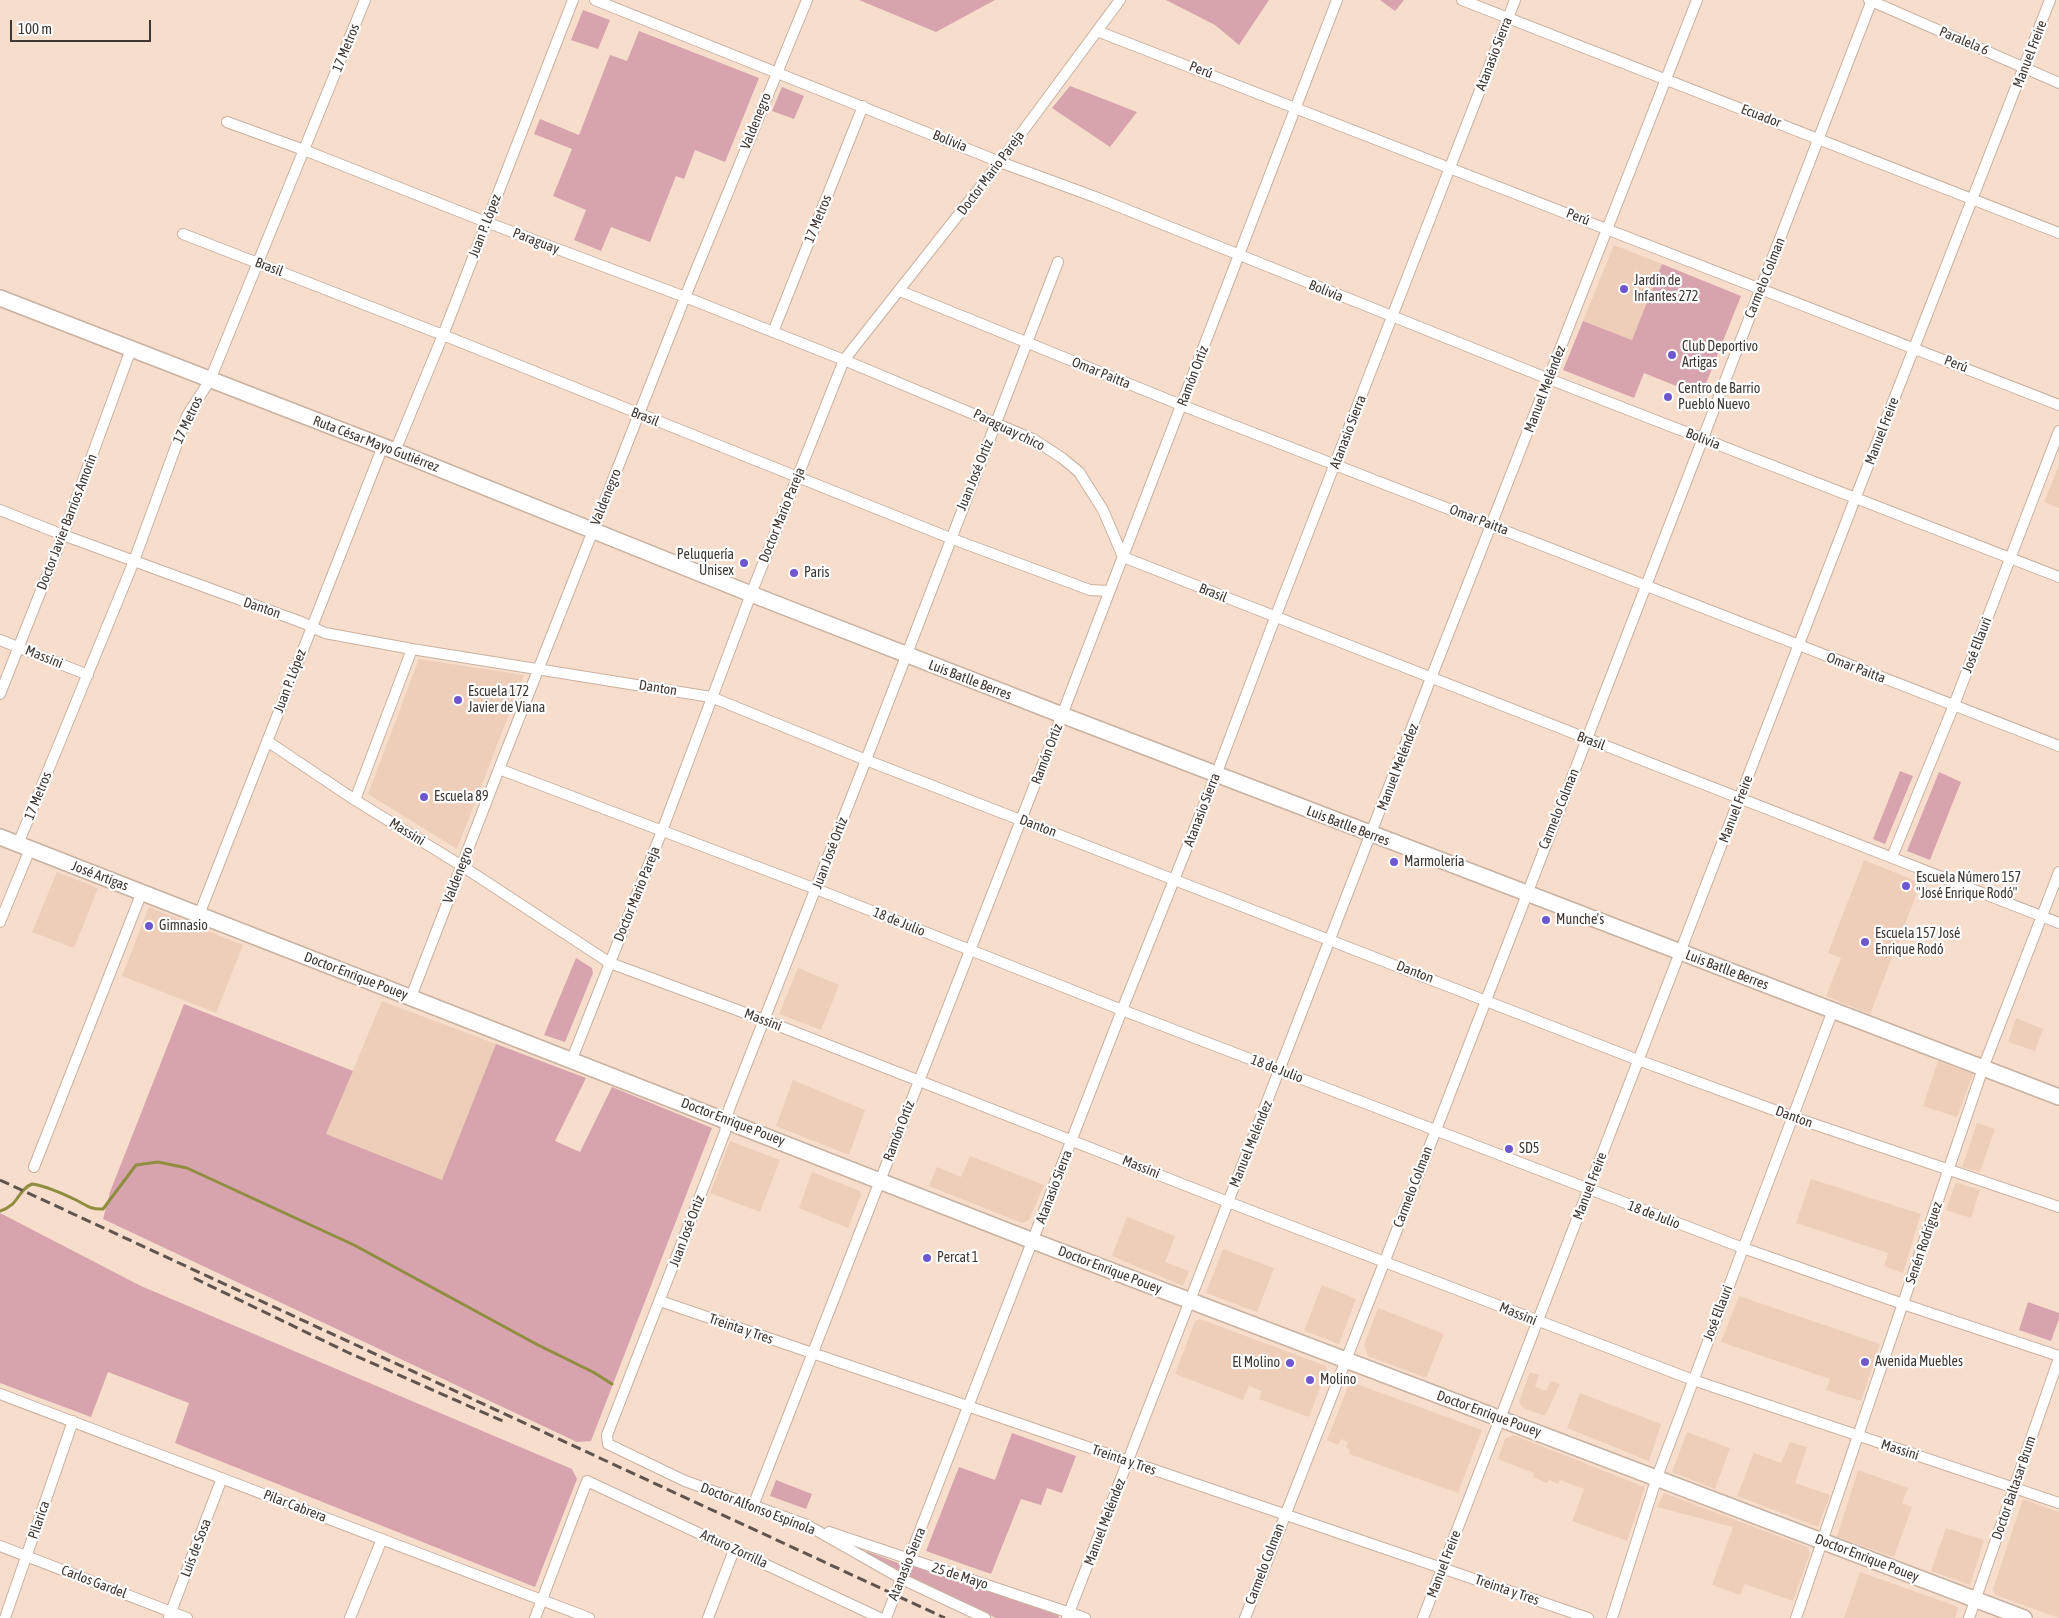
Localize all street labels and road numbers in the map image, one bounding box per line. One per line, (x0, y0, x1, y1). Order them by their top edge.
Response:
street label: Atanasio Sierra (1472, 15, 1516, 93)
street label: Manuel Freire (2009, 18, 2051, 90)
street label: 17 Metros (329, 21, 363, 75)
street label: Paralela 6 (1937, 23, 1991, 59)
street label: Perú (1187, 58, 1215, 82)
street label: Valdenegro (737, 90, 775, 152)
street label: Ecuador (1738, 101, 1784, 131)
street label: Bolivia (930, 127, 970, 155)
street label: Doctor Mario Pareja (954, 128, 1028, 218)
street label: Juan P. López (465, 192, 505, 260)
street label: 17 Metros (801, 192, 835, 246)
street label: Perú (1564, 205, 1592, 229)
street label: Paraguay (510, 224, 562, 258)
street label: Carmelo Colman (1741, 235, 1789, 321)
street label: Brasil (253, 254, 285, 280)
street label: Bolivia (1306, 277, 1346, 305)
street label: Ramón Ortiz (1174, 343, 1212, 409)
street label: Manuel Meléndez (1521, 343, 1569, 435)
street label: Perú (1942, 352, 1970, 376)
street label: Omar Paitta (1069, 354, 1133, 392)
street label: Atanasio Sierra (1326, 393, 1370, 471)
street label: 17 Metros (170, 394, 206, 446)
street label: Manuel Freire (1861, 395, 1903, 467)
street label: Brasil (628, 404, 662, 430)
street label: Paraguay chico (971, 405, 1047, 455)
street label: Ruta César Mayo Gutiérrez (311, 412, 441, 476)
street label: Bolivia (1683, 425, 1723, 453)
street label: Juan José Ortiz (953, 437, 997, 513)
street label: Doctor Javier Barrios Amorín (33, 452, 101, 592)
street label: Doctor Mario Pareja (755, 465, 809, 565)
street label: Valdenegro (587, 466, 625, 528)
street label: Omar Paitta (1447, 501, 1511, 539)
street label: Brasil (1196, 580, 1230, 606)
street label: Danton (241, 594, 283, 622)
street label: José Ellauri (1959, 615, 1995, 675)
street label: Massini (23, 642, 65, 672)
street label: Juan P. López (270, 647, 310, 715)
street label: Omar Paitta (1824, 649, 1888, 687)
street label: Luis Batlle Berres (926, 656, 1014, 704)
street label: Danton (638, 677, 678, 699)
street label: Ramón Ortiz (1028, 721, 1066, 787)
street label: Manuel Meléndez (1374, 721, 1422, 813)
street label: Brasil (1575, 728, 1607, 754)
street label: Carmelo Colman (1535, 766, 1583, 852)
street label: 17 Metros (21, 769, 55, 823)
street label: Atanasio Sierra (1180, 771, 1224, 849)
street label: Manuel Freire (1715, 773, 1757, 845)
street label: Luis Batlle Berres (1304, 802, 1392, 850)
street label: Danton (1017, 811, 1059, 841)
street label: Massini (386, 815, 428, 849)
street label: Juan José Ortiz (809, 815, 851, 891)
street label: Valdenegro (440, 844, 476, 906)
street label: Doctor Mario Pareja (610, 844, 664, 944)
street label: José Artigas (69, 857, 131, 895)
street label: 18 de Julio (870, 904, 928, 940)
street label: Luis Batlle Berres (1683, 946, 1771, 994)
street label: Doctor Enrique Pouey (302, 948, 410, 1004)
street label: Danton (1394, 957, 1436, 987)
street label: Massini (742, 1005, 784, 1035)
street label: 18 de Julio (1248, 1051, 1306, 1087)
street label: Doctor Enrique Pouey (679, 1094, 787, 1150)
street label: Ramón Ortiz (880, 1098, 918, 1164)
street label: Manuel Meléndez (1226, 1098, 1276, 1190)
street label: Danton (1773, 1103, 1815, 1131)
street label: Carmelo Colman (1390, 1144, 1436, 1230)
street label: Atanasio Sierra (1032, 1148, 1076, 1226)
street label: Manuel Freire (1569, 1150, 1611, 1222)
street label: Massini (1120, 1152, 1162, 1182)
street label: Juan José Ortiz (666, 1193, 708, 1269)
street label: 18 de Julio (1625, 1197, 1683, 1233)
street label: Senén Rodríguez (1902, 1200, 1946, 1286)
street label: Doctor Enrique Pouey (1056, 1242, 1164, 1298)
street label: José Ellauri (1700, 1283, 1736, 1343)
street label: Massini (1497, 1299, 1539, 1329)
street label: Treinta y Tres (707, 1310, 775, 1348)
street label: Doctor Enrique Pouey (1434, 1387, 1544, 1441)
street label: Doctor Baltasar Brum (1988, 1434, 2040, 1542)
street label: Massini (1879, 1436, 1921, 1464)
street label: Treinta y Tres (1090, 1441, 1158, 1479)
street label: Manuel Meléndez (1081, 1476, 1129, 1568)
street label: Doctor Alfonso Espínola (698, 1479, 818, 1539)
street label: Pilar Cabrera (261, 1486, 329, 1526)
street label: Pilarica (25, 1499, 53, 1541)
street label: Luis de Sosa (177, 1516, 215, 1580)
street label: Carmelo Colman (1242, 1521, 1288, 1607)
street label: Atanasio Sierra (885, 1525, 929, 1603)
street label: Arturo Zorrilla (698, 1526, 770, 1572)
street label: Manuel Freire (1423, 1528, 1465, 1600)
street label: Doctor Enrique Pouey (1813, 1530, 1921, 1586)
street label: 25 de Mayo (930, 1559, 990, 1593)
street label: Carlos Gardel (59, 1562, 129, 1602)
street label: Treinta y Tres (1473, 1571, 1541, 1609)

